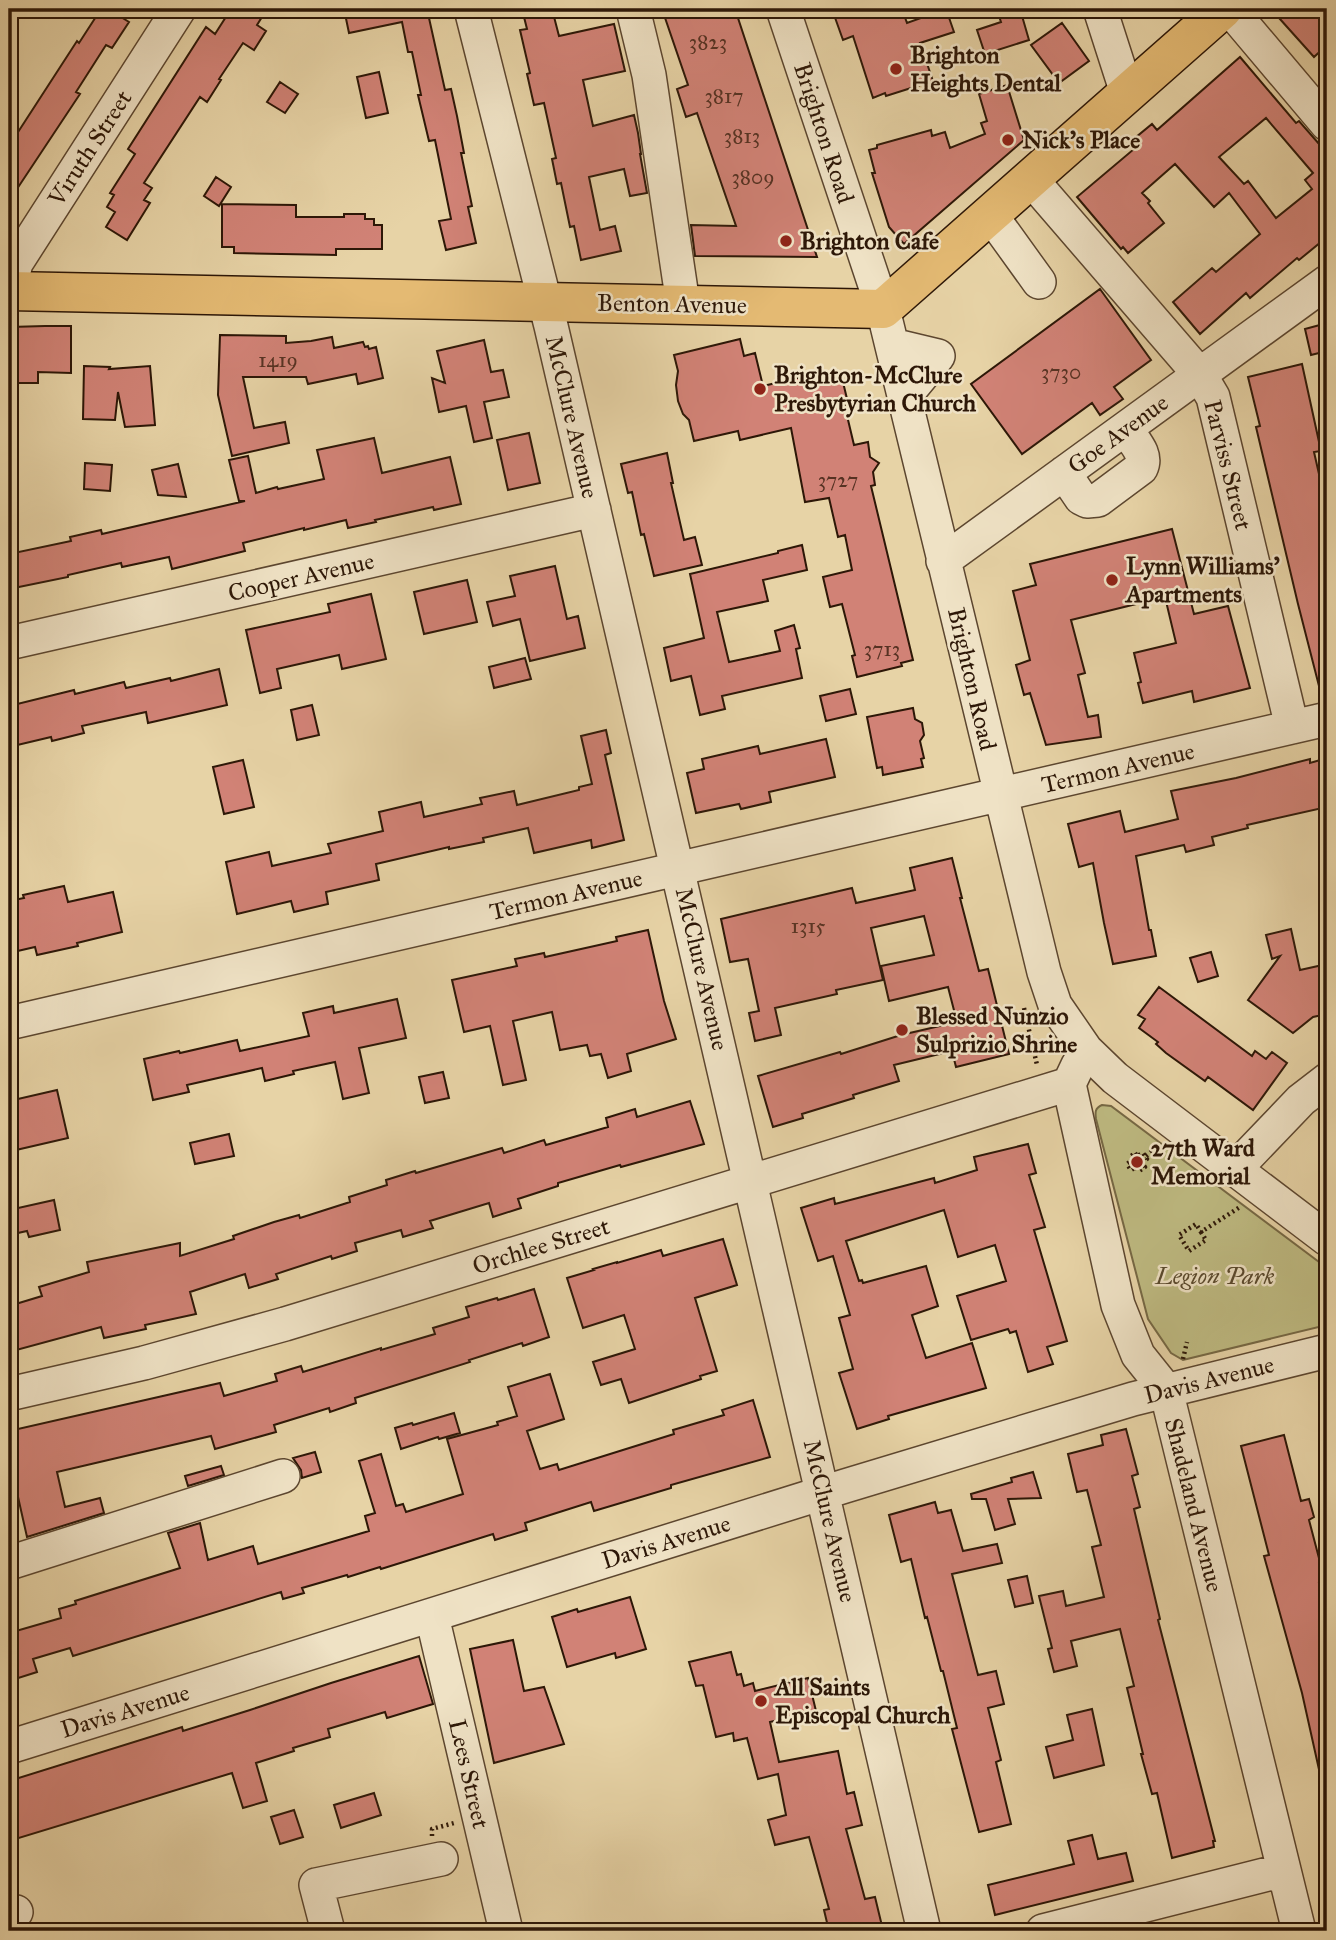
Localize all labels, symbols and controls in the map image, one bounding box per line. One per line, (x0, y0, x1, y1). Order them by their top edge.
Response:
house number: 3823 (689, 29, 727, 55)
place label: Brighton Heights Dental (910, 40, 1061, 98)
street label: Brighton Road (787, 59, 861, 207)
marker: Brighton Heights Dental (888, 61, 904, 77)
house number: 3817 (704, 83, 744, 109)
street label: Viruth Street (41, 84, 139, 212)
house number: 3813 (724, 123, 760, 149)
place label: Nick's Place (1022, 125, 1140, 155)
marker: Nick's Place (1000, 132, 1016, 148)
house number: 3809 (731, 164, 775, 190)
place label: Brighton Cafe (800, 226, 939, 256)
marker: Brighton Cafe (778, 233, 794, 249)
street label: Benton Avenue (597, 288, 747, 320)
street label: McClure Avenue (539, 333, 605, 501)
house number: 1419 (258, 347, 298, 373)
house number: 3730 (1041, 359, 1081, 385)
place label: Brighton-McClure Presbytyrian Church (774, 360, 977, 418)
marker: Brighton-McClure Presbytyrian Church (752, 381, 768, 397)
street label: Goe Avenue (1062, 387, 1174, 481)
street label: Parviss Street (1197, 397, 1259, 534)
house number: 3727 (818, 467, 858, 493)
street label: Cooper Avenue (225, 546, 377, 608)
place label: Lynn Williams' Apartments (1124, 551, 1280, 609)
marker: Lynn Williams' Apartments (1104, 572, 1120, 588)
street label: Brighton Road (941, 605, 1003, 753)
house number: 3713 (864, 636, 900, 662)
street label: Termon Avenue (1039, 736, 1197, 800)
street label: Termon Avenue (487, 863, 645, 927)
street label: McClure Avenue (669, 885, 735, 1053)
house number: 1315 (791, 913, 826, 939)
place label: Blessed Nunzio Sulprizio Shrine (916, 1001, 1077, 1059)
marker: Blessed Nunzio Sulprizio Shrine (894, 1022, 910, 1038)
place label: 27th Ward Memorial (1151, 1133, 1256, 1191)
marker: 27th Ward Memorial (1129, 1154, 1145, 1170)
street label: Orchlee Street (469, 1211, 614, 1281)
park label: Legion Park (1155, 1261, 1275, 1291)
street label: Davis Avenue (1141, 1349, 1277, 1411)
street label: Shadeland Avenue (1158, 1415, 1230, 1595)
street label: McClure Avenue (797, 1437, 863, 1605)
street label: Davis Avenue (598, 1508, 734, 1576)
place label: All Saints Episcopal Church (773, 1672, 951, 1730)
street label: Davis Avenue (57, 1677, 193, 1745)
marker: All Saints Episcopal Church (753, 1693, 769, 1709)
street label: Lees Street (442, 1716, 496, 1832)

